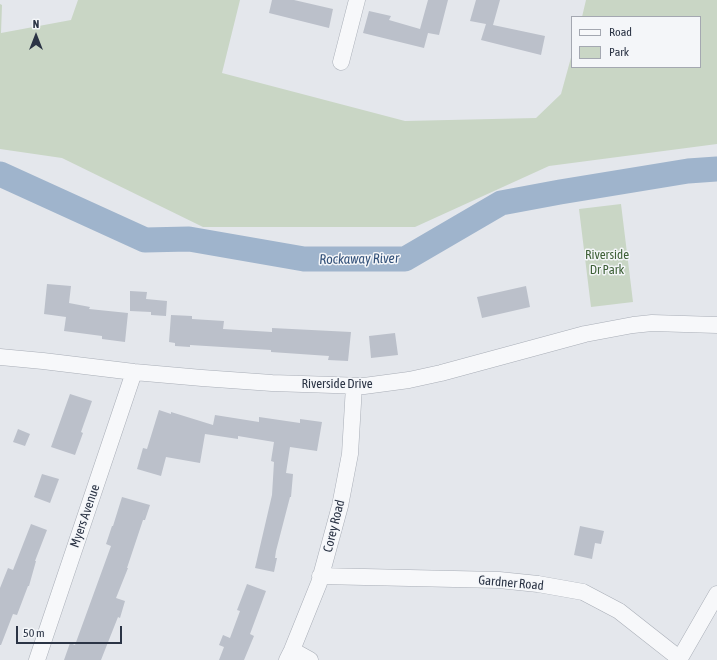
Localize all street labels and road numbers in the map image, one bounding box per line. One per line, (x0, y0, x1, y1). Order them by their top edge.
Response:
street label: Riverside Drive (301, 376, 373, 392)
street label: Myers Avenue (67, 482, 103, 550)
street label: Corey Road (320, 498, 348, 554)
street label: Gardner Road (478, 572, 544, 594)

